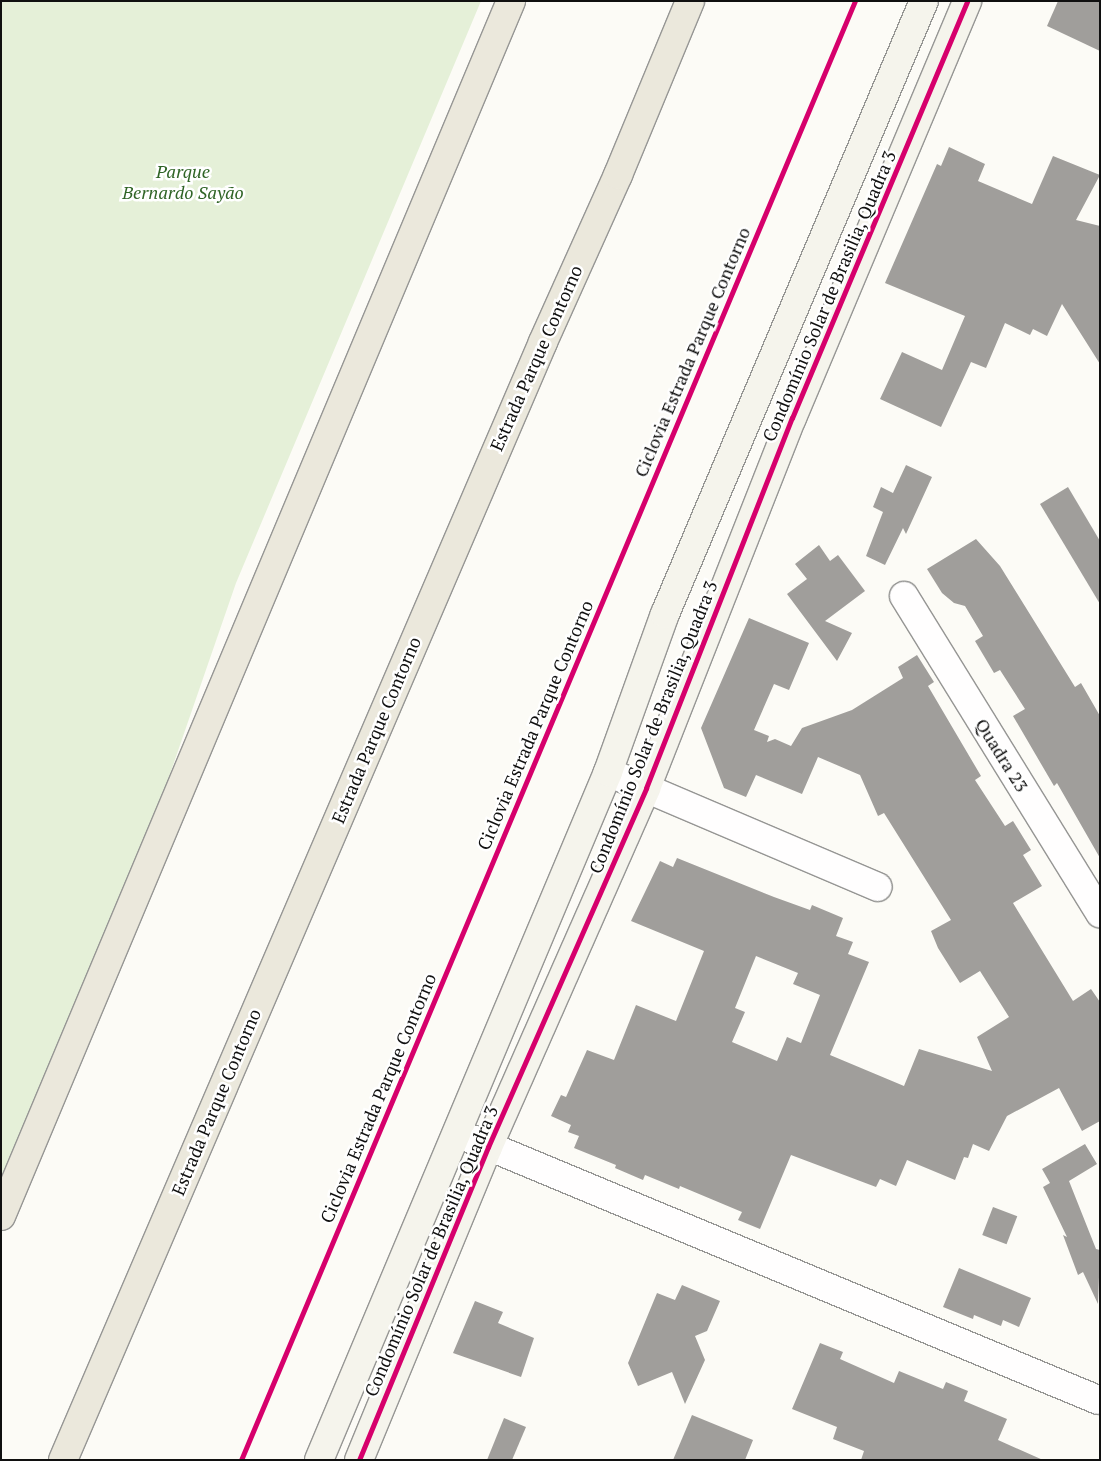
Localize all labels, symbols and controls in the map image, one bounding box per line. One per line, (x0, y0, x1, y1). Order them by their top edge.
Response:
street label: Condomínio Solar de Brasilia, Quadra 3 (758, 147, 900, 445)
park label: Parque Bernardo Sayão (122, 161, 244, 203)
street label: Ciclovia Estrada Parque Contorno (629, 224, 755, 480)
street label: Estrada Parque Contorno (485, 262, 587, 454)
street label: Condomínio Solar de Brasilia, Quadra 3 (584, 577, 722, 877)
street label: Ciclovia Estrada Parque Contorno (472, 597, 598, 853)
street label: Estrada Parque Contorno (327, 633, 425, 827)
street label: Quadra 23 (971, 714, 1033, 796)
street label: Ciclovia Estrada Parque Contorno (315, 970, 441, 1226)
street label: Estrada Parque Contorno (167, 1005, 265, 1199)
street label: Condomínio Solar de Brasilia, Quadra 3 (360, 1102, 502, 1400)

